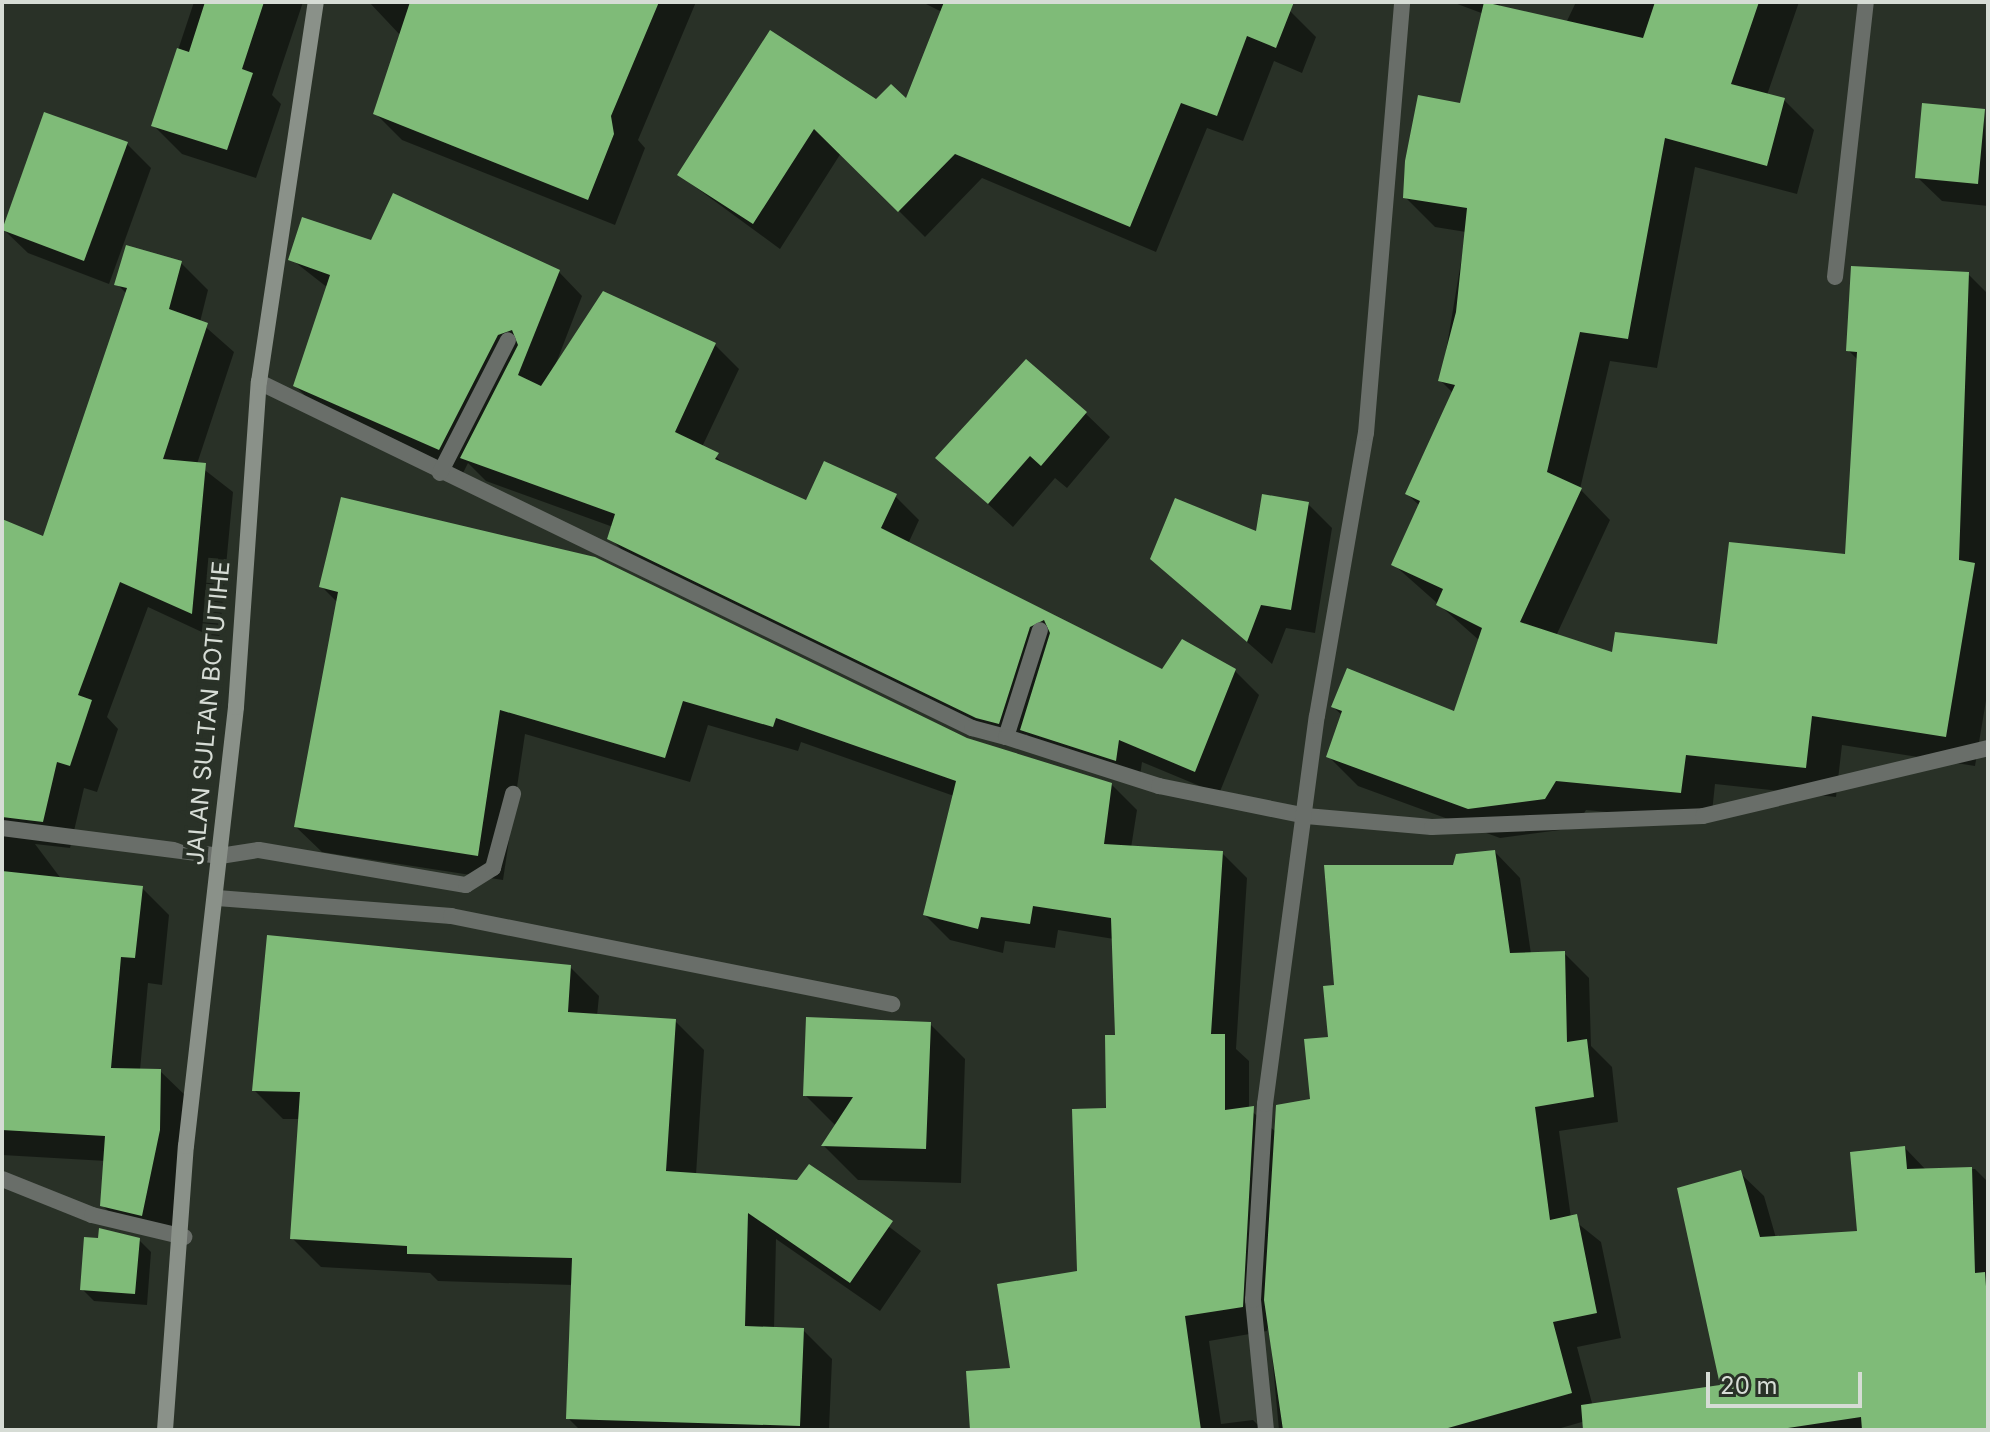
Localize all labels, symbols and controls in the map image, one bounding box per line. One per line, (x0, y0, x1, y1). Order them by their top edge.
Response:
street label: JALAN SULTAN BOTUTIHE (180, 560, 236, 866)
scale bar (1710, 1356, 1866, 1406)
text: 20 m (1720, 1371, 1778, 1400)

